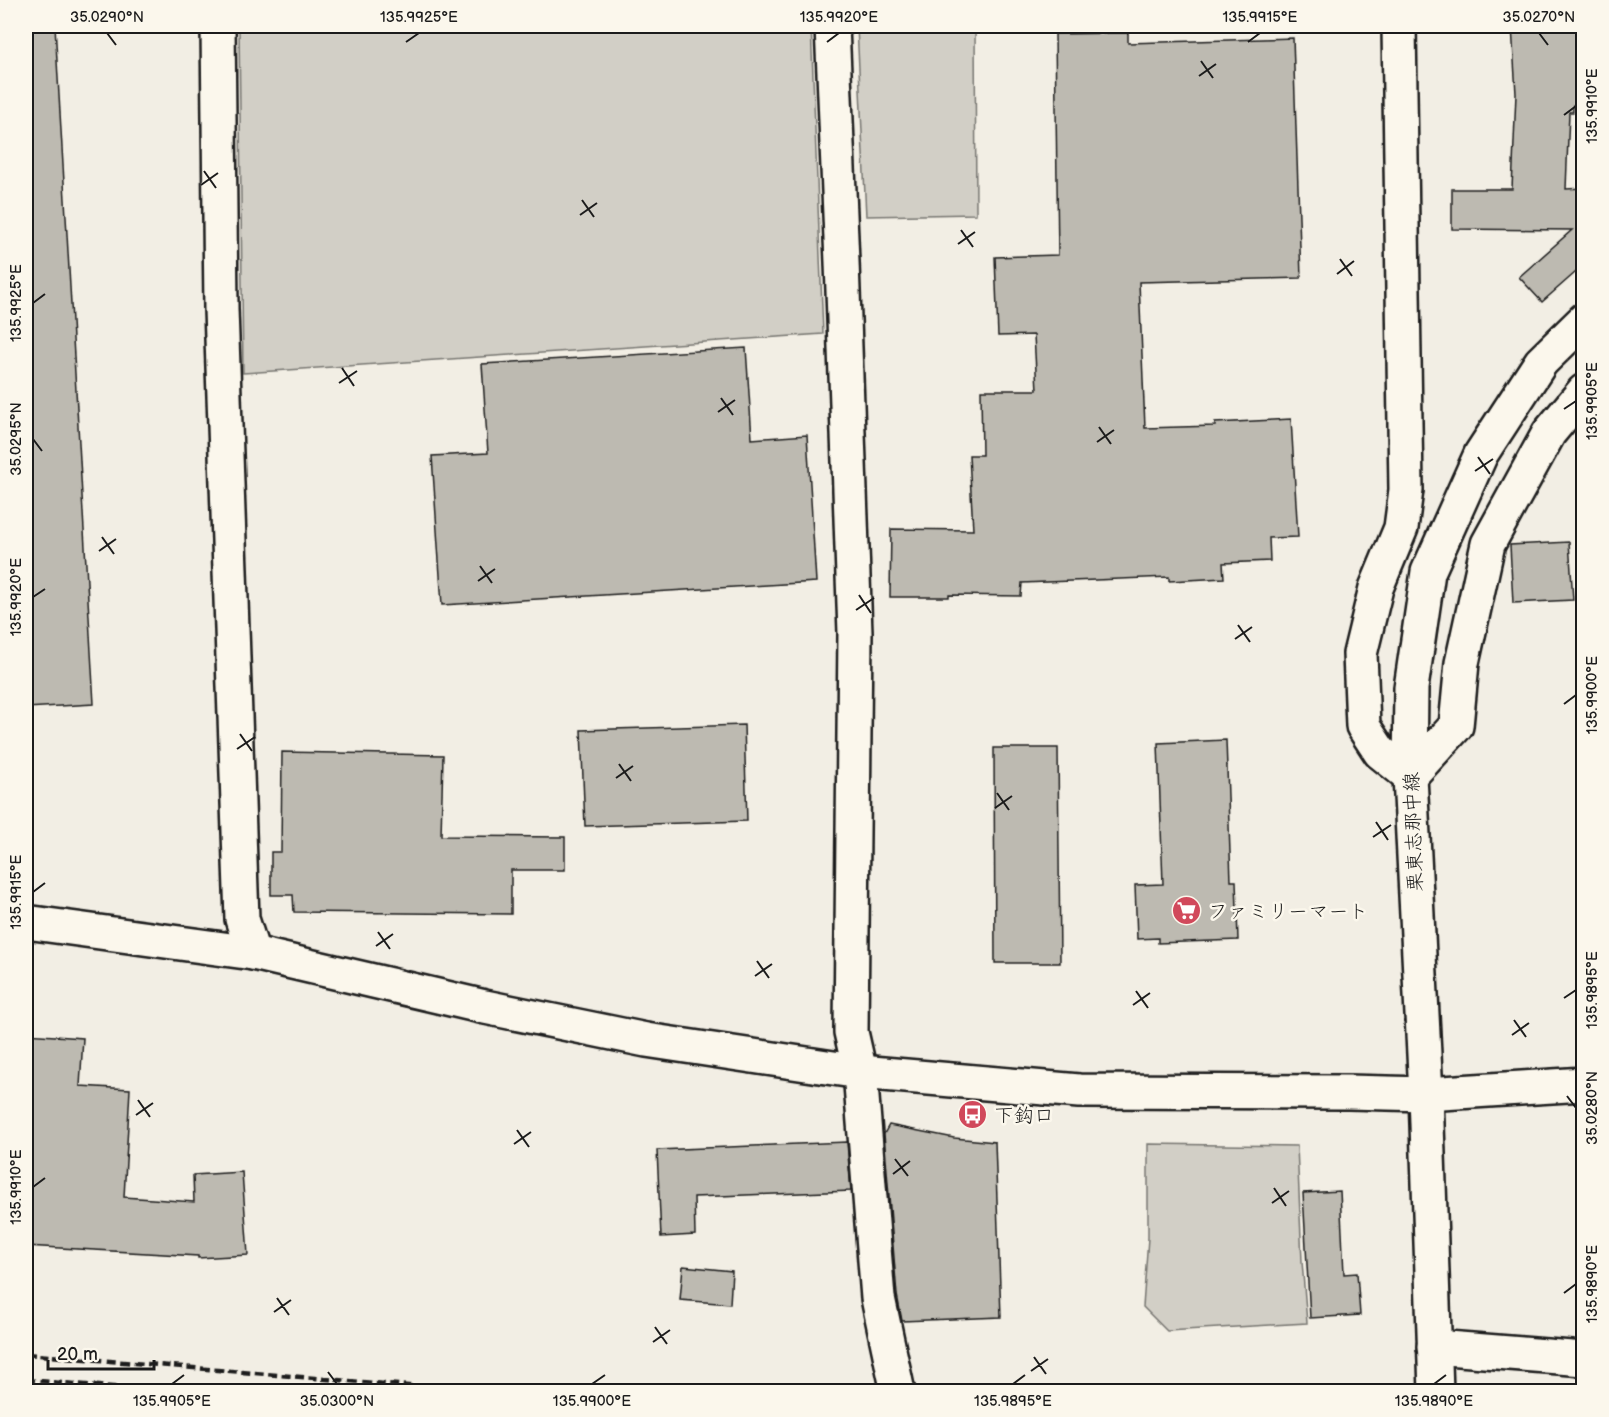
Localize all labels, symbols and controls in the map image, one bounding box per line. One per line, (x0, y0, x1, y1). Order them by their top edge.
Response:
text: 35.0290°N (70, 8, 144, 27)
text: 135.9925°E (380, 8, 458, 27)
text: 135.9920°E (800, 8, 878, 27)
text: 135.9915°E (1223, 8, 1298, 27)
text: 35.0270°N (1503, 8, 1575, 27)
text: 135.9910°E (1583, 68, 1602, 144)
text: 135.9925°E (7, 264, 26, 342)
text: 135.9905°E (1583, 362, 1602, 440)
text: 35.0295°N (7, 402, 26, 476)
text: 135.9920°E (7, 558, 26, 636)
text: 135.9900°E (1583, 656, 1602, 734)
street label: 栗東志那中線 (1400, 772, 1428, 892)
text: 135.9915°E (7, 854, 26, 929)
supermarket icon: ファミリーマート (1171, 895, 1203, 927)
place label: ファミリーマート (1208, 900, 1368, 924)
text: 135.9895°E (1583, 951, 1602, 1029)
text: 35.0280°N (1583, 1071, 1602, 1145)
bus stop icon: 下鈎口 (957, 1099, 989, 1131)
place label: 下鈎口 (994, 1104, 1054, 1128)
text: 135.9910°E (7, 1149, 26, 1225)
text: 135.9890°E (1583, 1245, 1602, 1323)
scale bar (48, 1333, 154, 1371)
text: 20 m (57, 1344, 98, 1365)
text: 135.9905°E (133, 1392, 211, 1411)
text: 35.0300°N (300, 1392, 374, 1411)
text: 135.9900°E (553, 1392, 631, 1411)
text: 135.9895°E (974, 1392, 1052, 1411)
text: 135.9890°E (1395, 1392, 1473, 1411)

